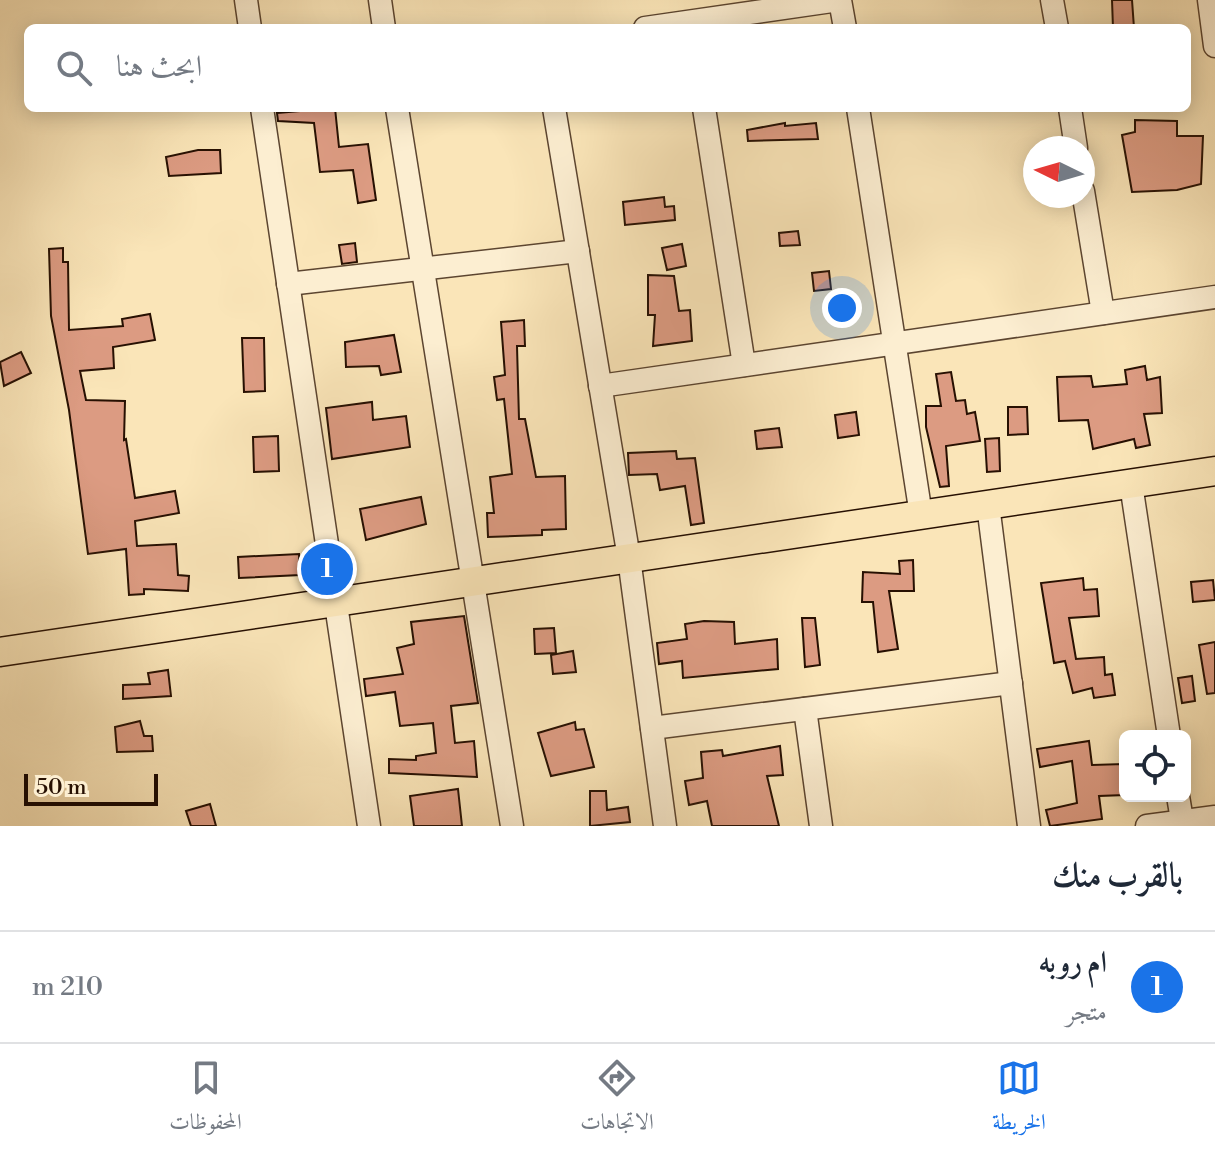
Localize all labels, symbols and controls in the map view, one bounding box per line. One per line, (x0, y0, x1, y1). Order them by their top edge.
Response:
search box (24, 24, 1191, 112)
icon: search (52, 46, 96, 90)
text: ابحث هنا (116, 48, 202, 86)
north arrow (1023, 136, 1095, 208)
your location (822, 288, 862, 328)
pin: 1 (301, 539, 353, 599)
map controls (1119, 730, 1191, 802)
button: locate (1119, 730, 1191, 802)
scale bar (24, 770, 158, 806)
text: 50 m (36, 774, 87, 801)
text: بالقرب منك (1052, 855, 1183, 897)
text: ام روبه (1039, 944, 1107, 982)
text: 210 m (32, 971, 103, 1003)
text: 1 (1151, 971, 1163, 1003)
text: متجر (1066, 996, 1107, 1028)
tab: المحفوظات (169, 1056, 242, 1143)
tab: الاتجاهات (580, 1056, 654, 1143)
tab: الخريطة (992, 1056, 1046, 1143)

